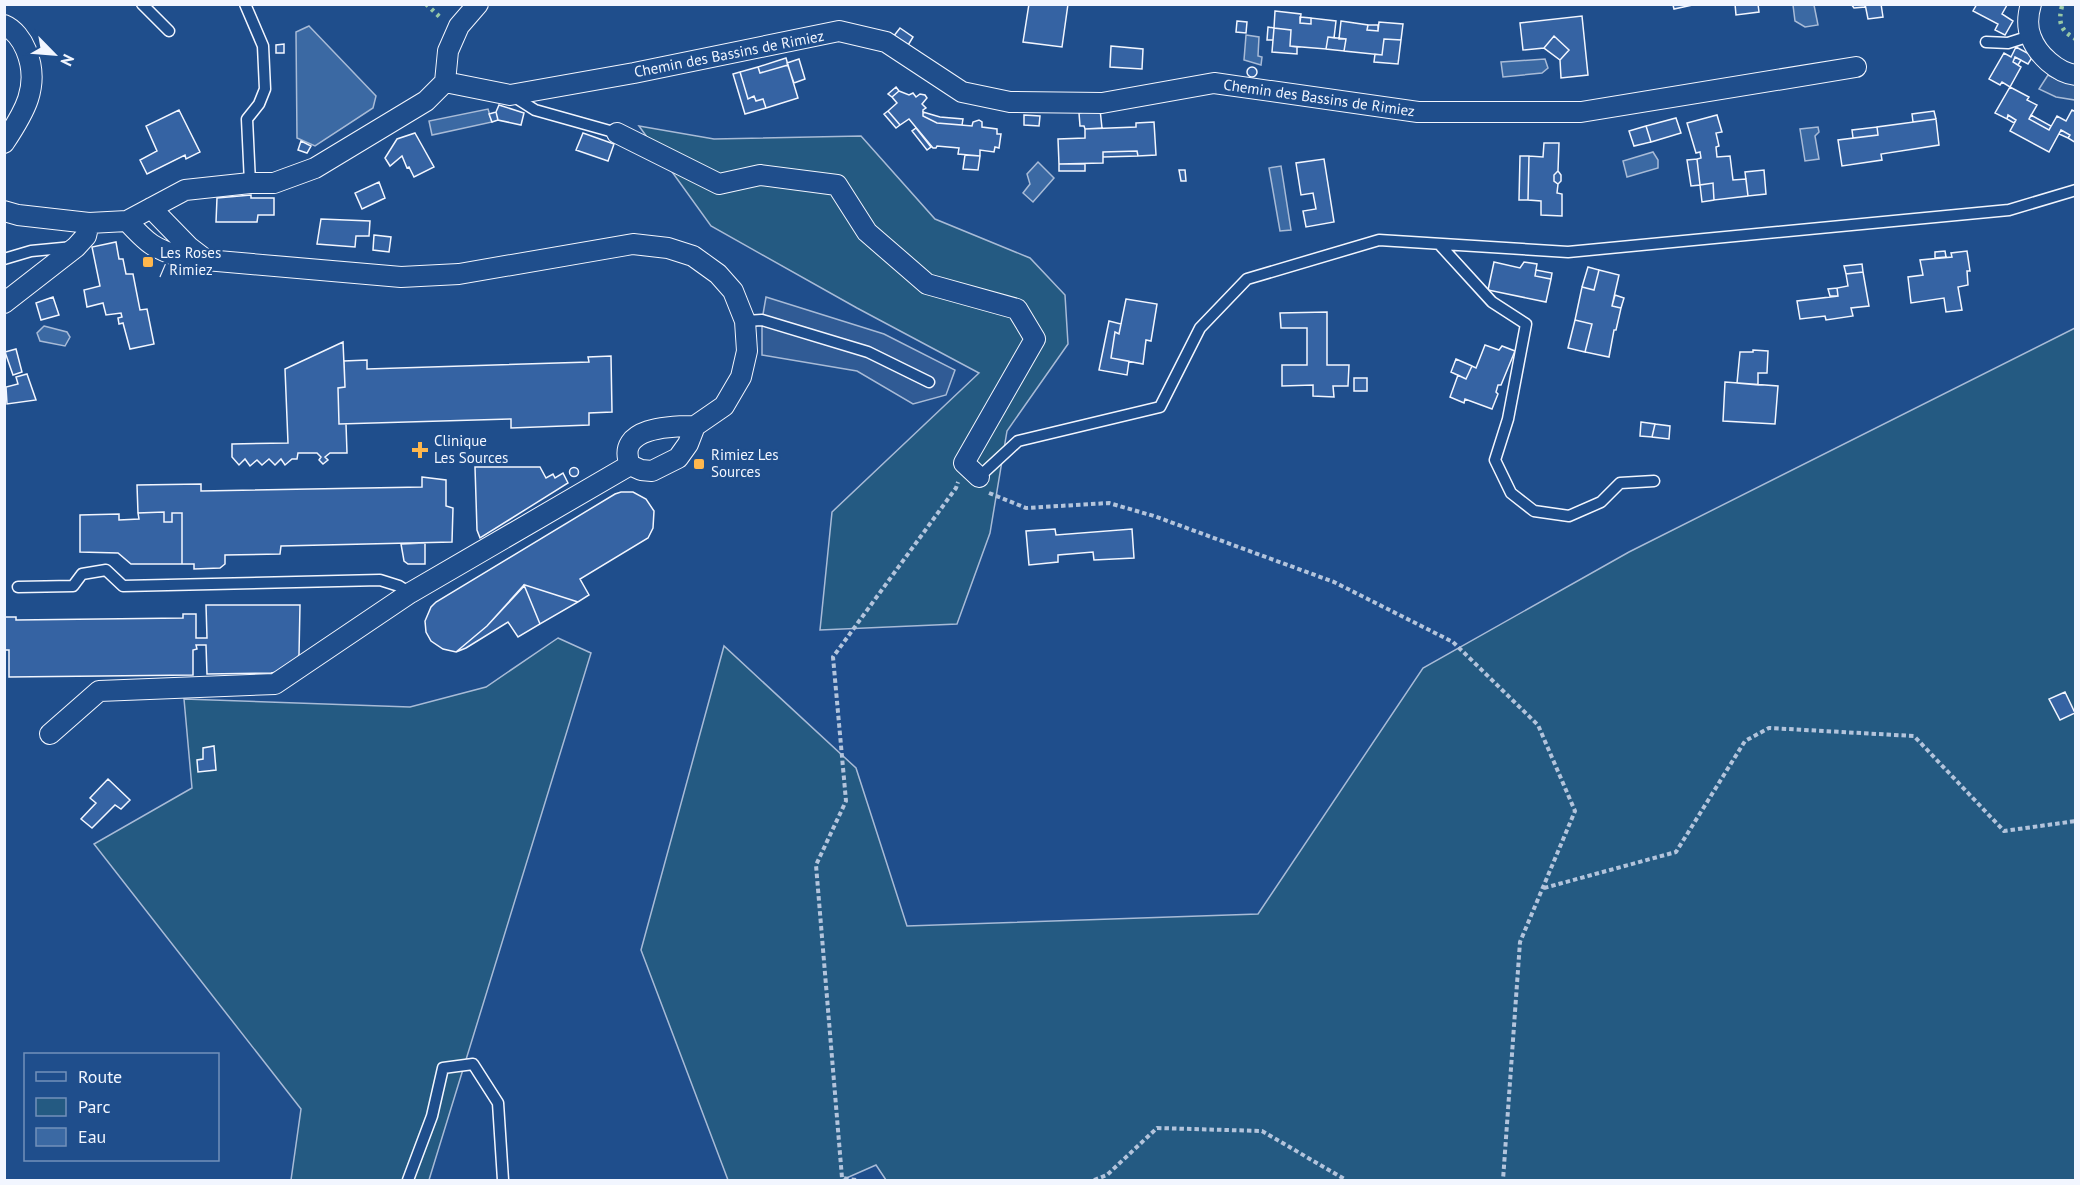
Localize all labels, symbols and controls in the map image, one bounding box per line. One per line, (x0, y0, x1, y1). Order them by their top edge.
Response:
north arrow (24, 24, 84, 84)
street label: Chemin des Bassins de Rimiez (632, 26, 826, 81)
text: N (56, 51, 79, 69)
street label: Chemin des Bassins de Rimiez (1222, 75, 1416, 120)
place label: Les Roses / Rimiez (159, 243, 221, 279)
marker: Les Roses / Rimiez (141, 255, 155, 269)
place label: Clinique Les Sources (434, 431, 508, 467)
marker: Clinique Les Sources (411, 441, 429, 459)
place label: Rimiez Les Sources (711, 445, 779, 481)
marker: Rimiez Les Sources (692, 457, 706, 471)
legend (24, 1053, 219, 1161)
text: Route (78, 1065, 122, 1088)
text: Parc (78, 1095, 111, 1118)
text: Eau (78, 1125, 106, 1148)

